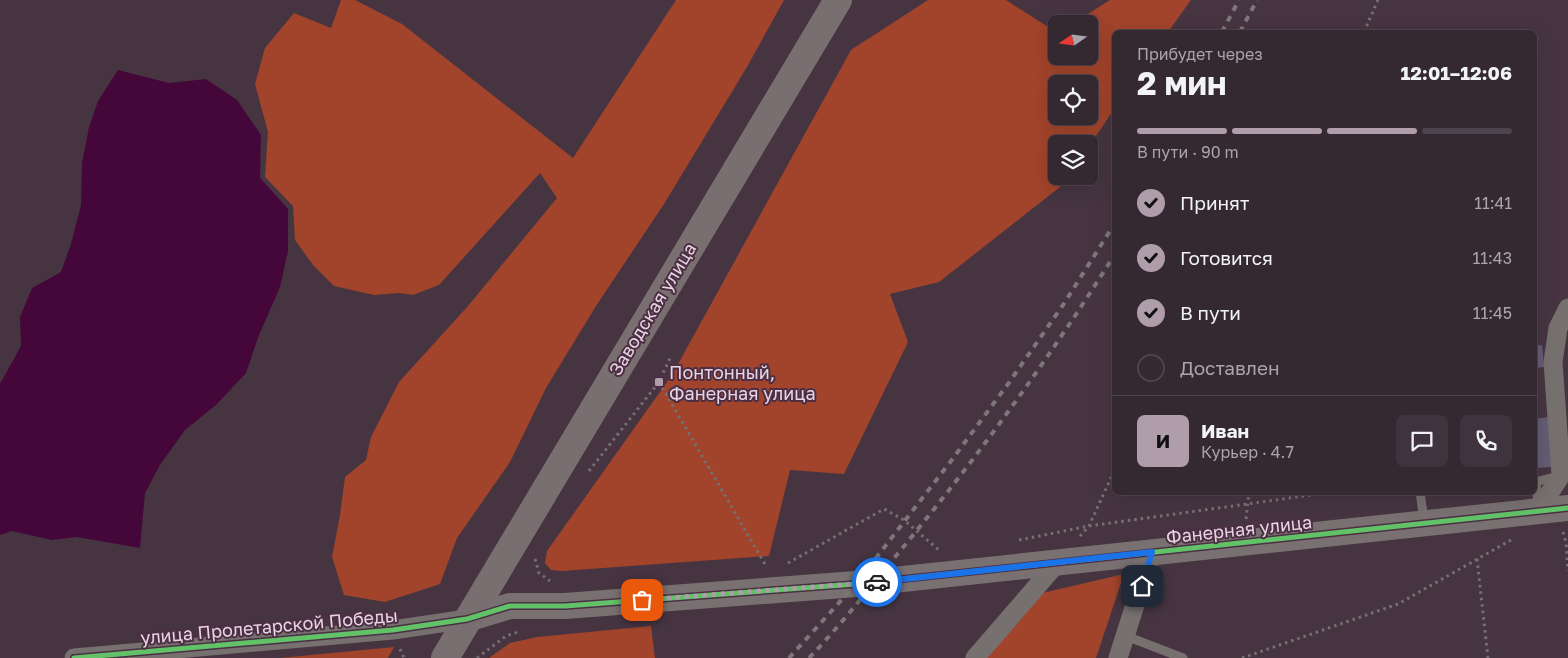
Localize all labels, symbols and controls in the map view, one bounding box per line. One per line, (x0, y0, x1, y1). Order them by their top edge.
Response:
north arrow (1048, 15, 1098, 65)
map controls (1048, 15, 1098, 185)
text: Прибудет через (1137, 44, 1263, 64)
text: 12:01–12:06 (1400, 61, 1512, 84)
text: 2 мин (1137, 64, 1227, 102)
button: locate (1048, 75, 1098, 125)
button: layers (1048, 135, 1098, 185)
text: В пути · 90 m (1137, 142, 1239, 162)
icon: check (1137, 189, 1165, 217)
text: Принят (1180, 191, 1249, 214)
text: 11:41 (1474, 193, 1512, 213)
street label: Заводская улица (604, 239, 700, 379)
icon: check (1137, 244, 1165, 272)
text: Готовится (1180, 246, 1273, 269)
text: 11:43 (1473, 248, 1512, 268)
icon: check (1137, 299, 1165, 327)
text: В пути (1180, 301, 1241, 324)
text: 11:45 (1473, 303, 1512, 323)
text: Доставлен (1180, 356, 1280, 379)
place label: Понтонный, Фанерная улица (669, 361, 816, 404)
marker: Понтонный, Фанерная улица (653, 376, 665, 388)
button: chat (1396, 415, 1448, 467)
button: phone (1460, 415, 1512, 467)
text: Иван (1201, 419, 1249, 442)
text: И (1156, 429, 1170, 452)
text: Курьер · 4.7 (1201, 442, 1294, 462)
street label: Фанерная улица (1165, 510, 1313, 548)
courier (852, 557, 902, 607)
pin (1121, 565, 1163, 607)
icon: car (863, 568, 891, 596)
icon: home (1128, 572, 1156, 600)
pin (621, 579, 663, 621)
icon: bag (628, 586, 656, 614)
street label: улица Пролетарской Победы (139, 604, 399, 648)

